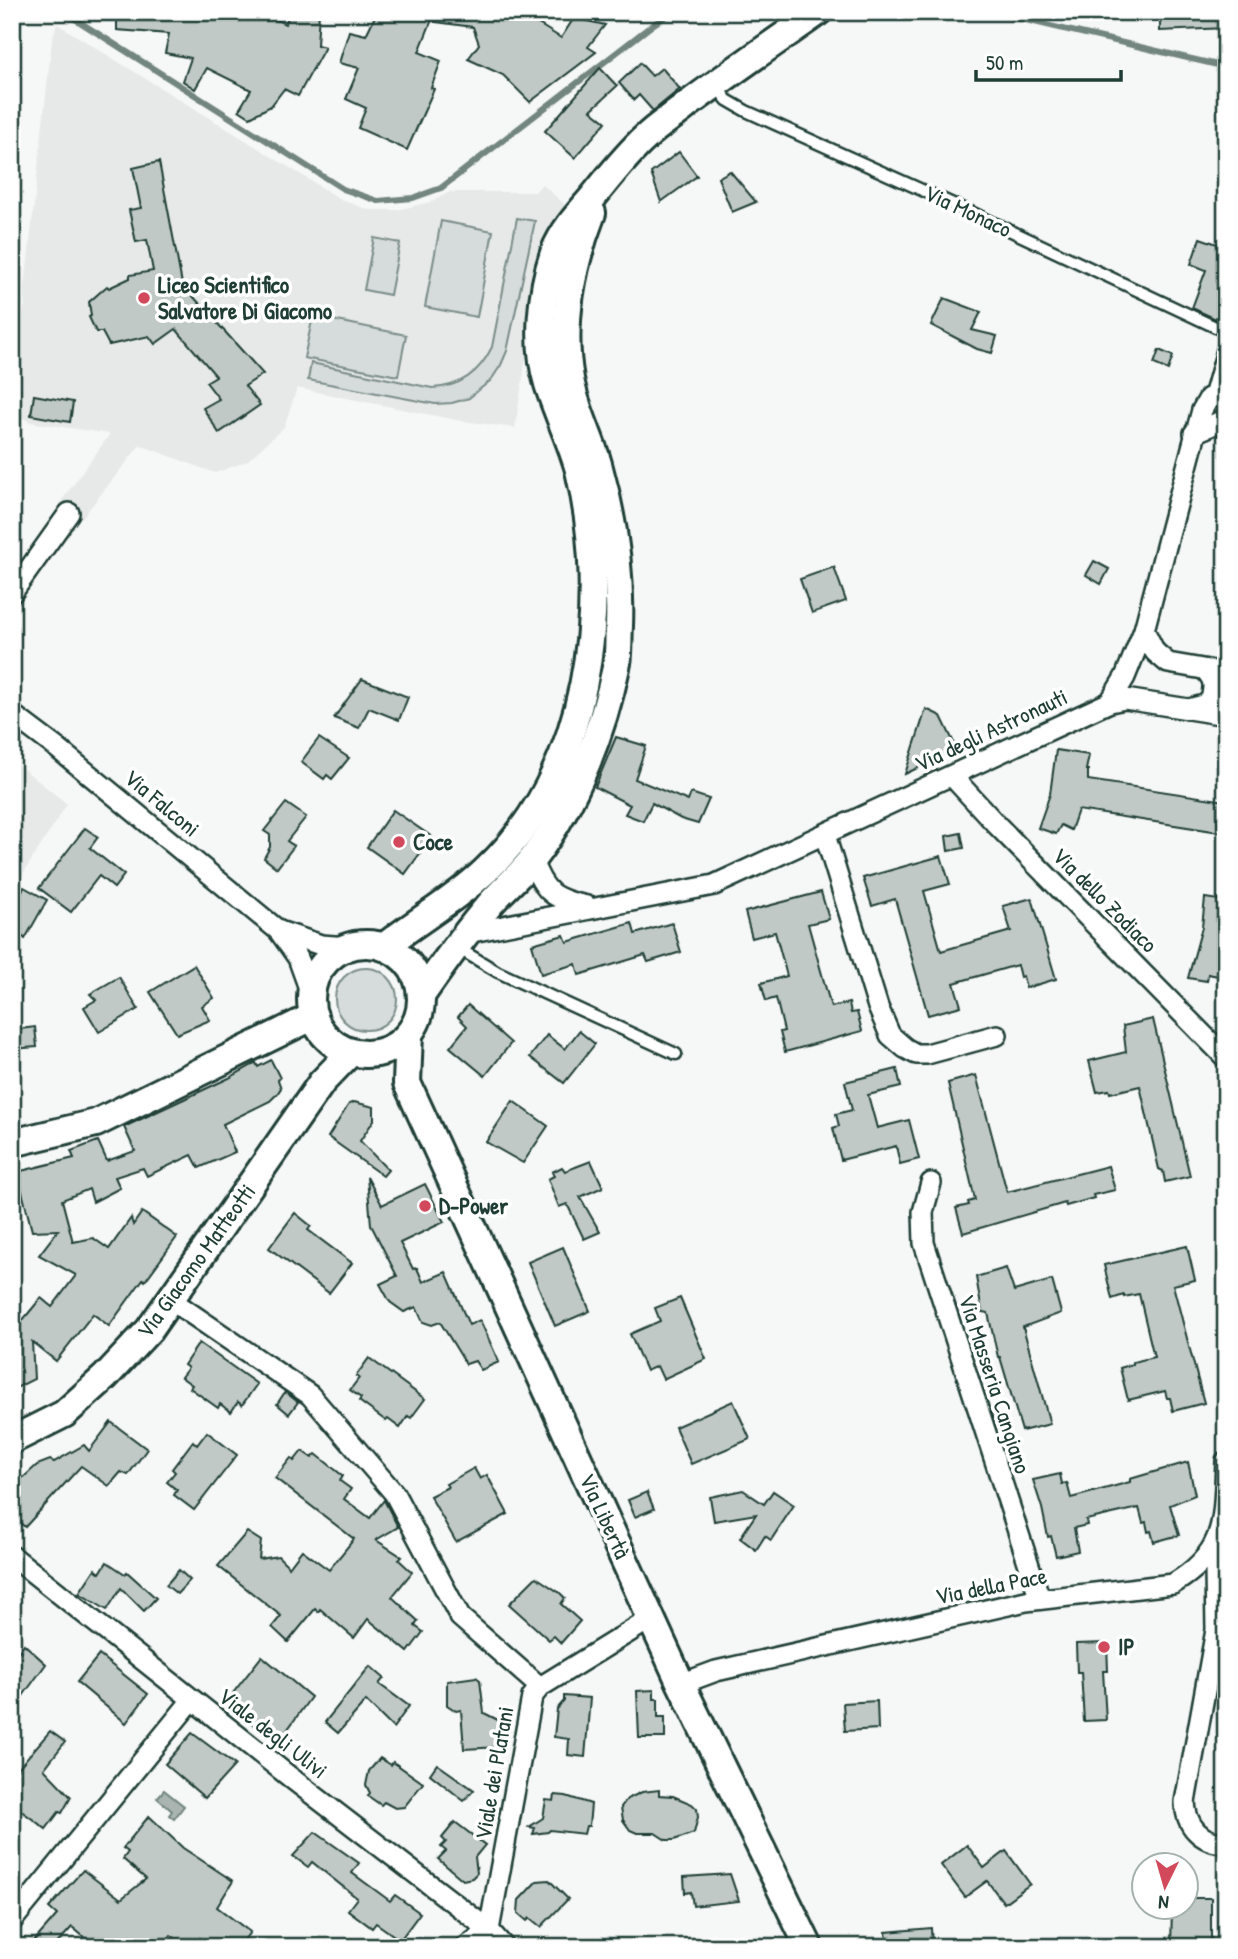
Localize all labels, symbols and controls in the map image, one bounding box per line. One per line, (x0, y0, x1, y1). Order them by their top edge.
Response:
scale bar (976, 38, 1121, 82)
text: 50 m (986, 48, 1023, 77)
street label: Via Monaco (920, 177, 1017, 244)
place label: Liceo Scientifico Salvatore Di Giacomo (158, 269, 333, 326)
marker: Liceo Scientifico Salvatore Di Giacomo (136, 290, 152, 306)
street label: Via degli Astronauti (909, 681, 1072, 778)
street label: Via Falconi (118, 762, 207, 843)
place label: Coce (413, 826, 454, 857)
marker: Coce (391, 834, 407, 850)
street label: Via dello Zodiaco (1046, 840, 1165, 959)
street label: Via Giacomo Matteotti (129, 1177, 262, 1344)
place label: D-Power (439, 1190, 508, 1221)
marker: D-Power (417, 1198, 433, 1214)
street label: Via Masseria Cangiano (952, 1290, 1039, 1477)
street label: Via Libertà (572, 1468, 639, 1563)
street label: Via della Pace (933, 1560, 1049, 1611)
place label: IP (1118, 1631, 1134, 1662)
marker: IP (1096, 1639, 1112, 1655)
street label: Viale degli Ulivi (212, 1680, 334, 1785)
street label: Viale dei Platani (467, 1704, 520, 1842)
north arrow (1130, 1850, 1200, 1920)
text: N (1157, 1890, 1170, 1916)

